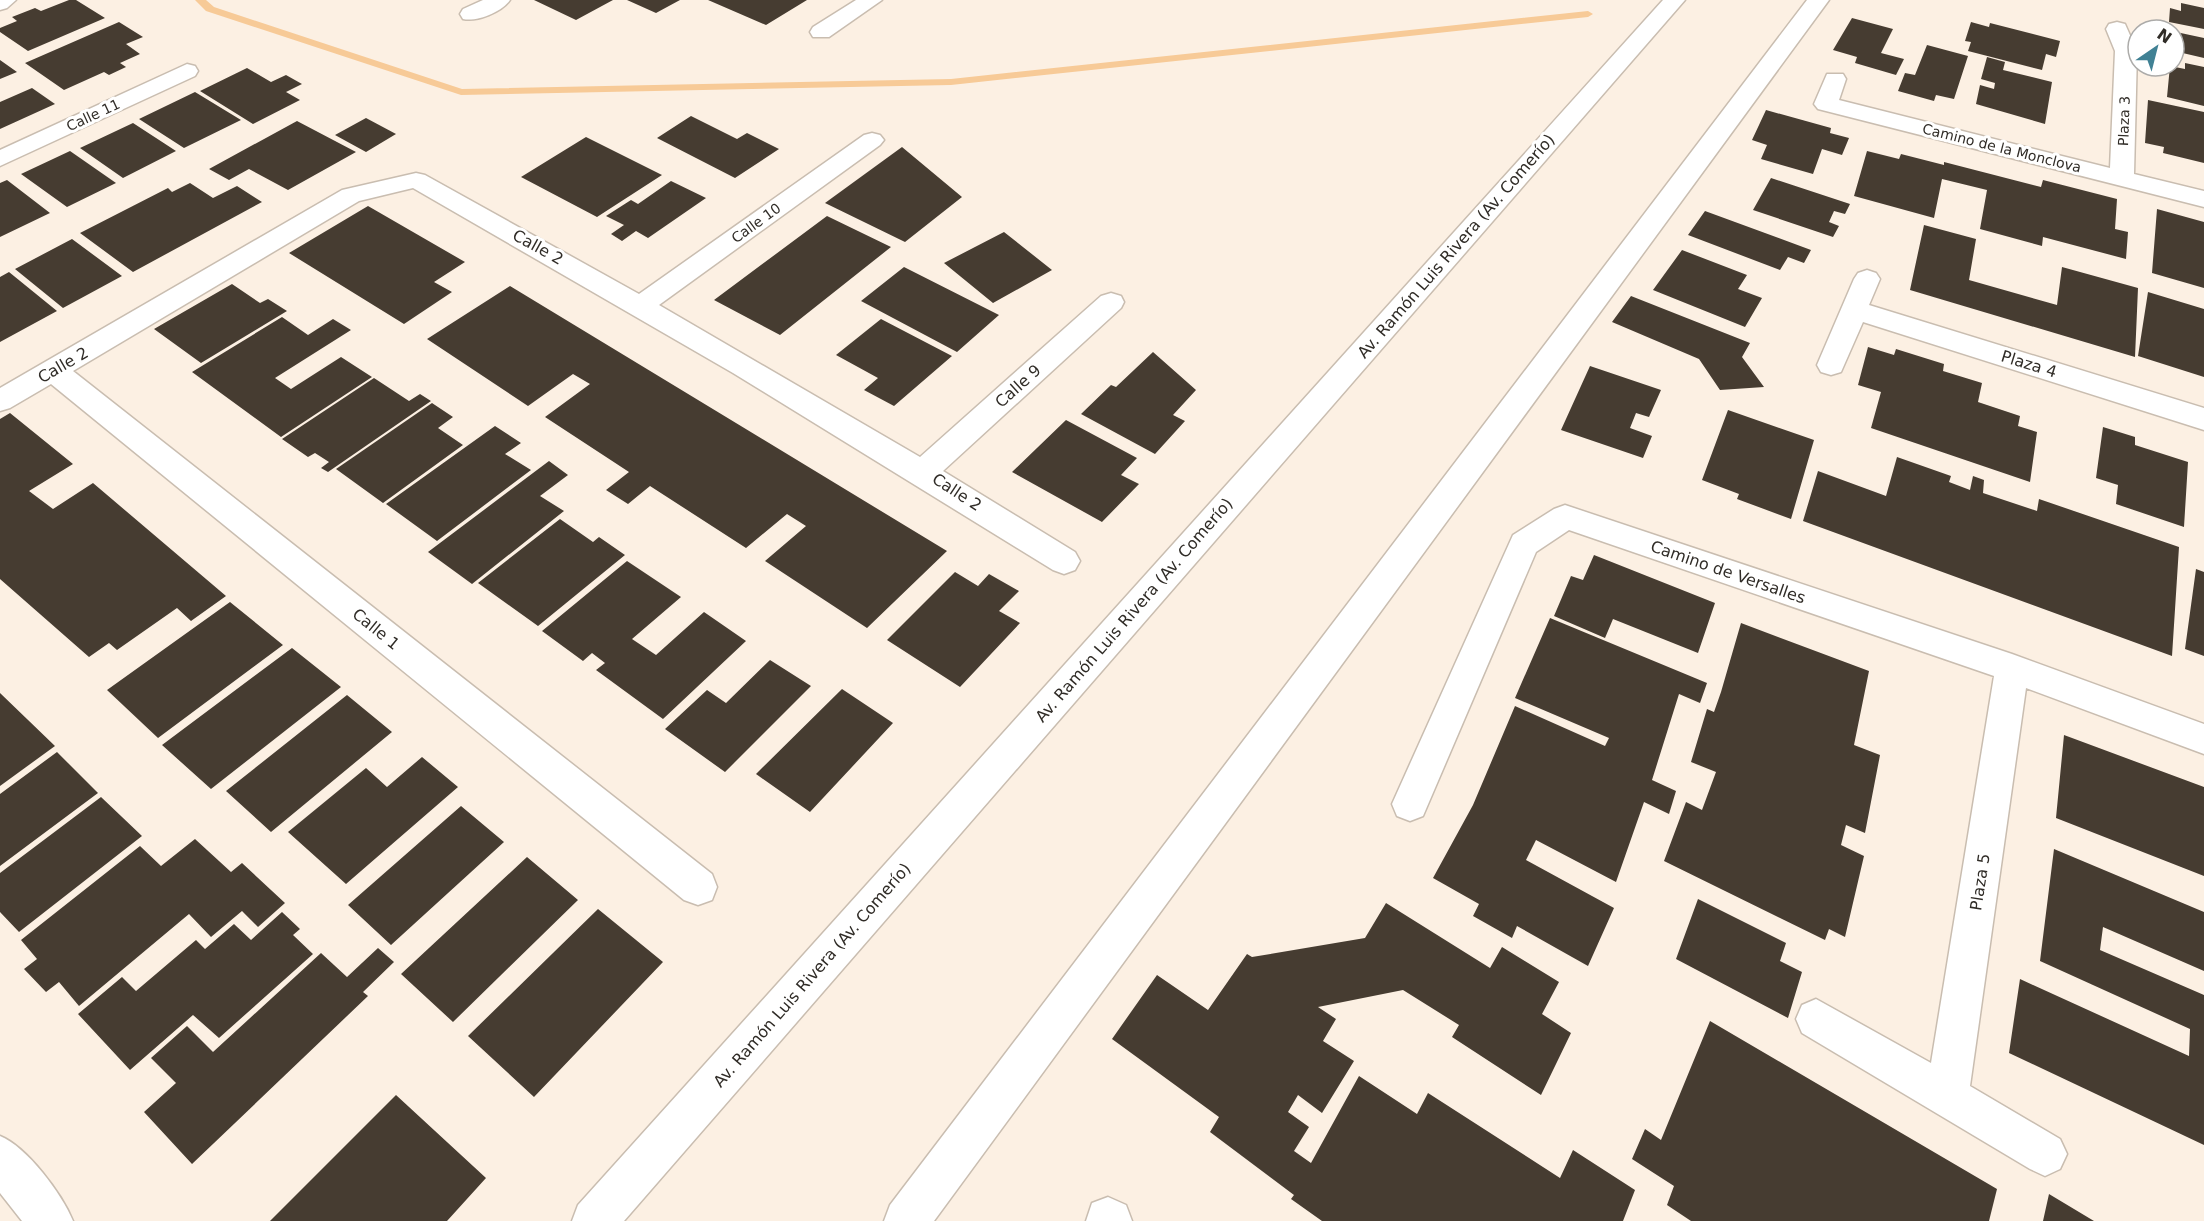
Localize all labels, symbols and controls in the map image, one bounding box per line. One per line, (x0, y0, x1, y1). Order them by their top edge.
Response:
north arrow (2126, 18, 2186, 78)
text: N (2153, 25, 2175, 48)
street label: Calle 11 (64, 96, 122, 134)
street label: Plaza 3 (2115, 96, 2133, 146)
street label: Camino de la Monclova (1921, 120, 2083, 176)
street label: Av. Ramón Luis Rivera (Av. Comerío) (1353, 130, 1559, 362)
street label: Calle 10 (728, 200, 784, 246)
street label: Calle 2 (509, 225, 567, 269)
street label: Calle 2 (34, 343, 92, 387)
street label: Plaza 4 (1999, 347, 2059, 381)
street label: Calle 9 (991, 361, 1045, 411)
street label: Calle 2 (929, 469, 985, 515)
street label: Av. Ramón Luis Rivera (Av. Comerío) (1031, 494, 1237, 726)
street label: Camino de Versalles (1648, 537, 1808, 607)
street label: Calle 1 (349, 604, 403, 654)
street label: Plaza 5 (1966, 852, 1994, 912)
street label: Av. Ramón Luis Rivera (Av. Comerío) (709, 859, 915, 1091)

